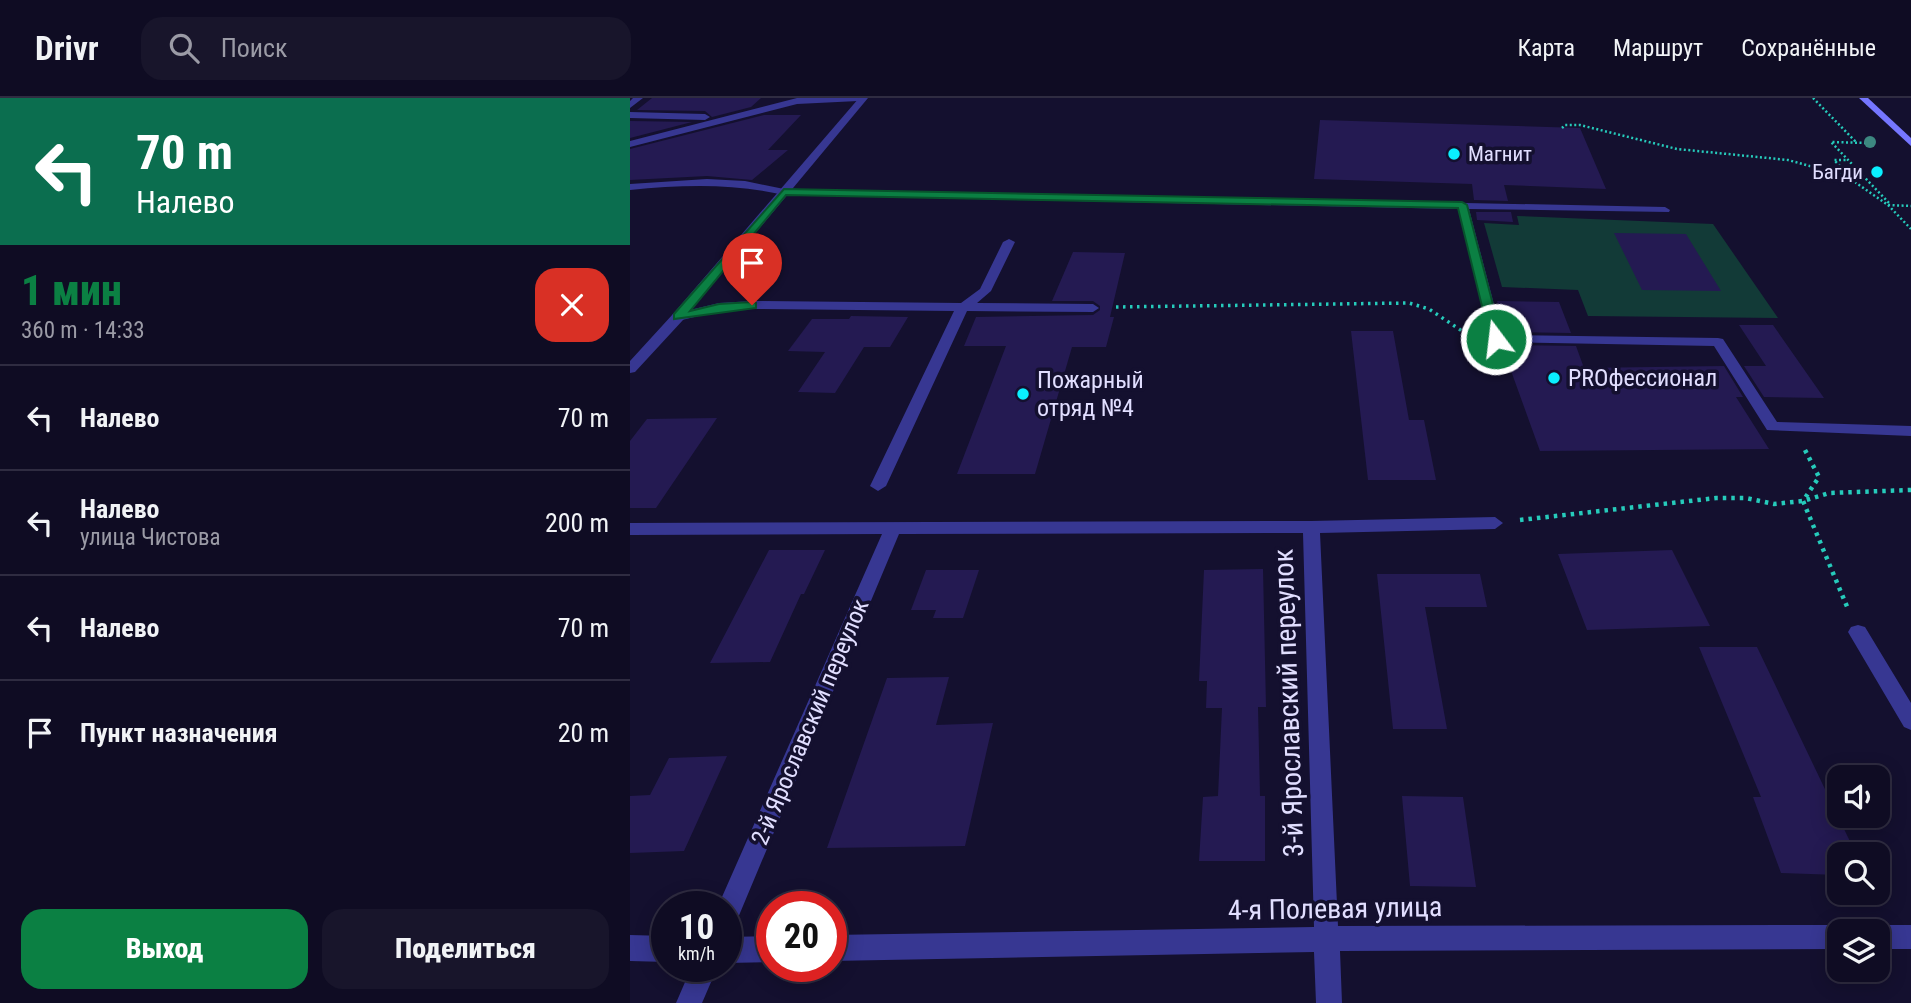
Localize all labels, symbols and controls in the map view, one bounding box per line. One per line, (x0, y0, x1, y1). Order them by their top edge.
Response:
search box (141, 17, 631, 80)
text: Drivr (35, 29, 99, 68)
icon: search (165, 29, 203, 67)
text: Поиск (221, 33, 288, 63)
text: Карта (1518, 34, 1575, 62)
text: Маршрут (1613, 34, 1703, 62)
text: Сохранённые (1741, 34, 1876, 62)
text: 70 m (136, 124, 233, 181)
icon: left (21, 126, 112, 217)
place label: Магнит (1468, 142, 1532, 166)
marker: Магнит (1446, 146, 1462, 162)
place label: Багди (1812, 160, 1863, 184)
marker: Багди (1869, 164, 1885, 180)
text: Налево (136, 183, 235, 221)
pin (722, 233, 782, 305)
icon: arrive (733, 244, 771, 282)
text: 1 мин (21, 266, 122, 315)
button: close (535, 268, 609, 342)
position arrow (1459, 302, 1533, 376)
text: 360 m · 14:33 (21, 317, 145, 344)
place label: PROфессионал (1568, 364, 1717, 392)
place label: Пожарный отряд №4 (1037, 366, 1144, 422)
marker: PROфессионал (1546, 370, 1562, 386)
marker: Пожарный отряд №4 (1015, 386, 1031, 402)
icon: left (21, 399, 59, 437)
text: Налево (80, 403, 160, 433)
text: 70 m (558, 403, 609, 433)
text: Налево (80, 494, 160, 524)
icon: left (21, 504, 59, 542)
text: 200 m (545, 508, 609, 538)
text: улица Чистова (80, 524, 221, 551)
street label: 3-й Ярославский переулок (1267, 548, 1310, 858)
street label: 2-й Ярославский переулок (746, 595, 875, 849)
icon: left (21, 609, 59, 647)
text: Налево (80, 613, 160, 643)
text: 70 m (558, 613, 609, 643)
icon: arrive (21, 714, 59, 752)
text: Пункт назначения (80, 718, 278, 748)
text: 20 m (558, 718, 609, 748)
map controls (1827, 765, 1890, 982)
button: sound (1827, 765, 1890, 828)
button: search (1827, 842, 1890, 905)
street label: 4-я Полевая улица (1227, 890, 1443, 927)
speed limit sign: 20 (756, 891, 847, 982)
text: 10 (679, 907, 714, 948)
button: Выход (21, 909, 308, 989)
button: Поделиться (322, 909, 609, 989)
button: layers (1827, 919, 1890, 982)
text: km/h (678, 943, 715, 964)

